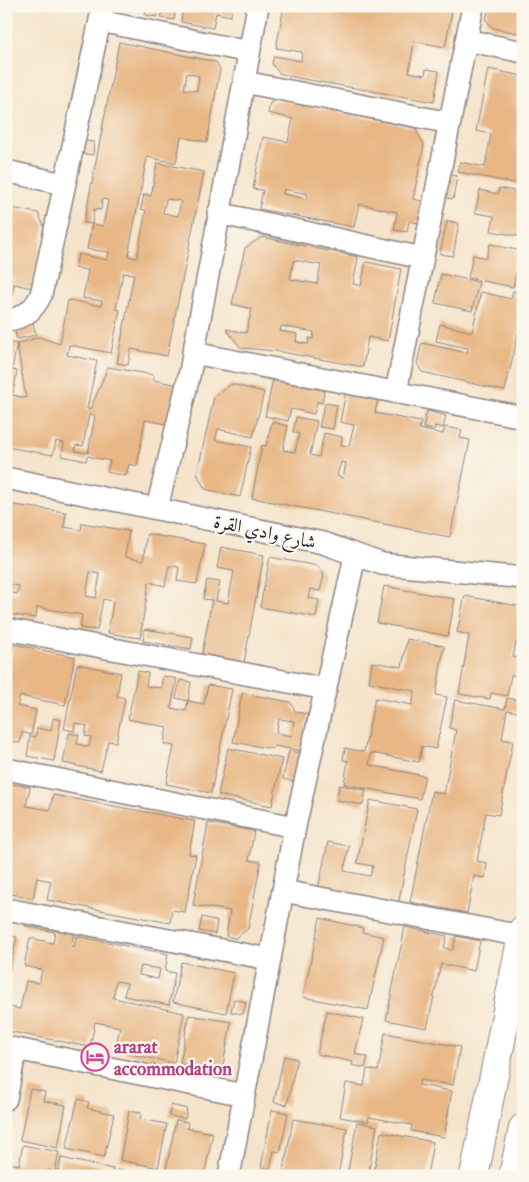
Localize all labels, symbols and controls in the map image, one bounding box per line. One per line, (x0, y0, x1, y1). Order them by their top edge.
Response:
street label: شارع وادي القرة (211, 509, 318, 557)
place label: ararat accommodation (114, 1035, 232, 1081)
hotel icon: ararat accommodation (80, 1042, 110, 1072)

